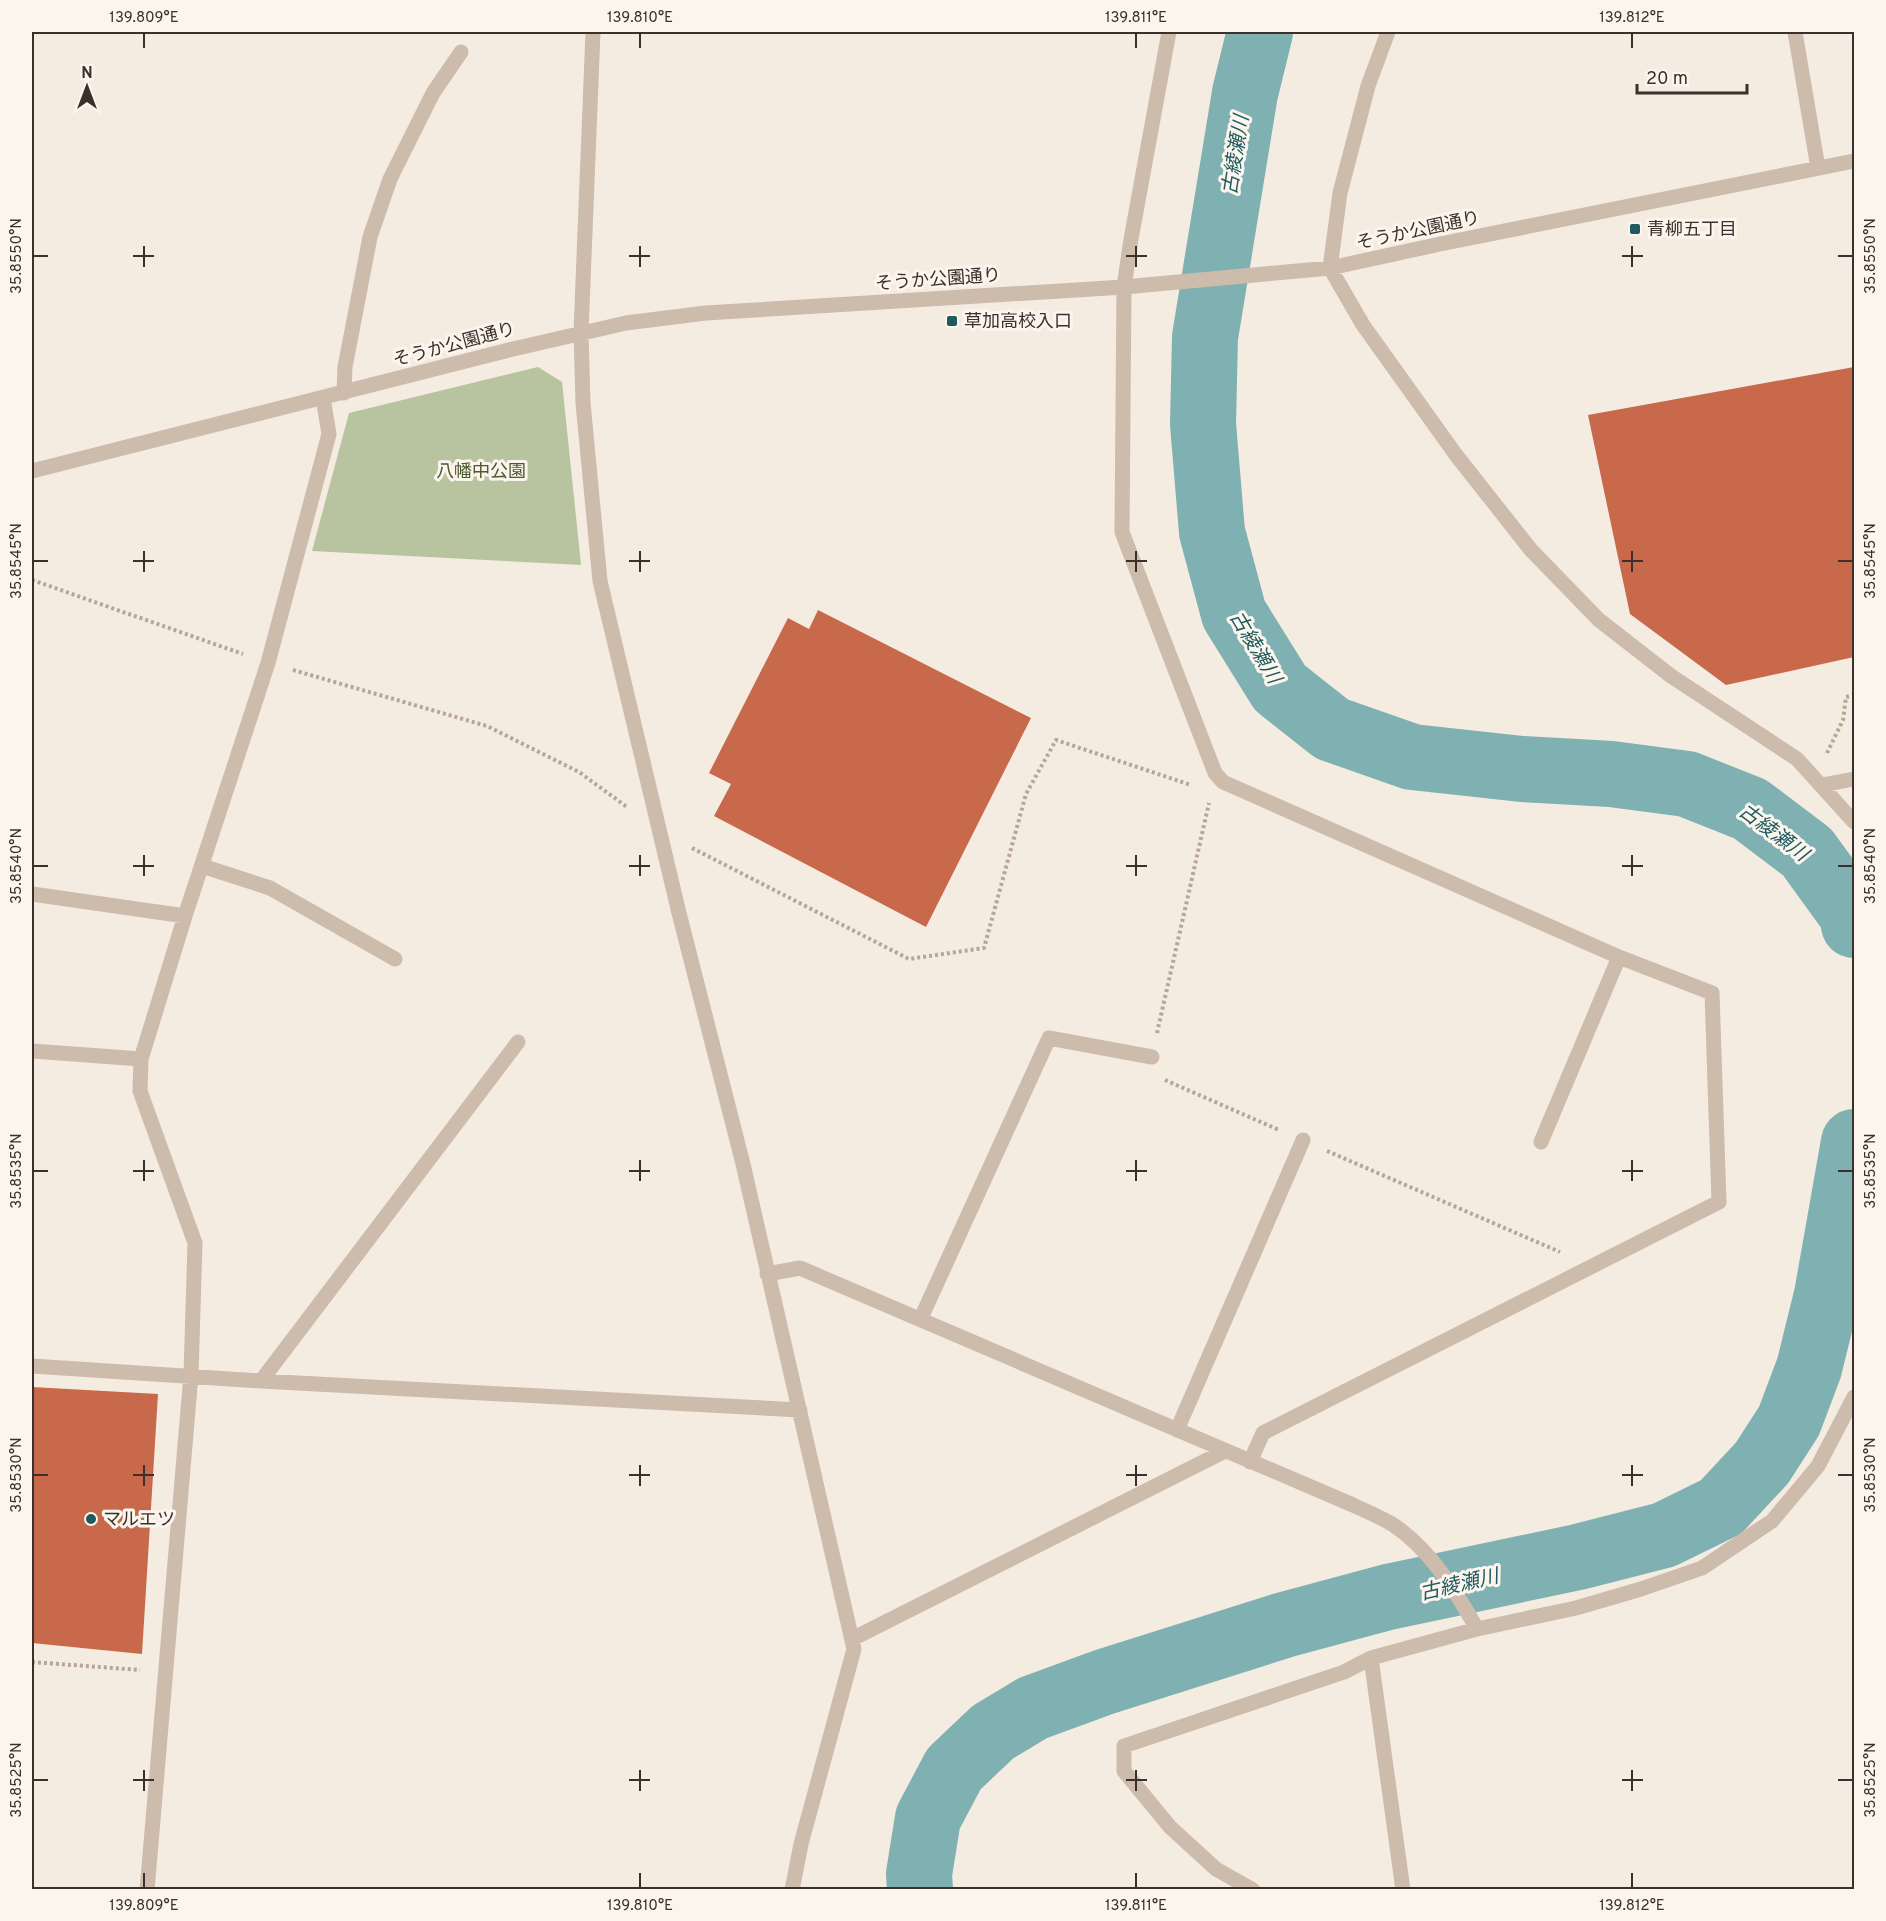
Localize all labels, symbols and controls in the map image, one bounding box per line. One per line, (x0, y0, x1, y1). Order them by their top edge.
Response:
text: 139.809°E (109, 9, 179, 28)
text: 139.810°E (607, 9, 673, 28)
text: 139.811°E (1105, 9, 1167, 28)
text: 139.812°E (1599, 9, 1665, 28)
north arrow (57, 57, 117, 117)
scale bar (1637, 57, 1746, 95)
text: N (81, 64, 93, 84)
text: 20 m (1646, 68, 1688, 91)
water label: 古綾瀬川 (1218, 112, 1256, 197)
street label: そうか公園通り (1354, 207, 1482, 256)
text: 35.8550°N (8, 218, 27, 294)
text: 35.8550°N (1862, 218, 1881, 294)
place label: 青柳五丁目 (1647, 219, 1737, 242)
marker: 青柳五丁目 (1628, 222, 1642, 236)
street label: そうか公園通り (874, 265, 1002, 296)
place label: 草加高校入口 (964, 311, 1072, 334)
marker: 草加高校入口 (945, 314, 959, 328)
street label: そうか公園通り (391, 318, 518, 373)
park label: 八幡中公園 (436, 461, 526, 484)
text: 35.8545°N (8, 523, 27, 599)
text: 35.8545°N (1862, 523, 1881, 599)
water label: 古綾瀬川 (1223, 607, 1287, 691)
water label: 古綾瀬川 (1733, 799, 1814, 869)
text: 35.8540°N (8, 828, 27, 904)
text: 35.8540°N (1862, 828, 1881, 904)
text: 35.8535°N (8, 1133, 27, 1209)
text: 35.8535°N (1862, 1133, 1881, 1209)
text: 35.8530°N (8, 1437, 27, 1513)
text: 35.8530°N (1862, 1437, 1881, 1513)
place label: マルエツ (103, 1509, 175, 1532)
marker: マルエツ (84, 1512, 98, 1526)
water label: 古綾瀬川 (1418, 1564, 1503, 1608)
text: 35.8525°N (8, 1742, 27, 1818)
text: 35.8525°N (1862, 1742, 1881, 1818)
text: 139.809°E (109, 1897, 179, 1916)
text: 139.810°E (607, 1897, 673, 1916)
text: 139.811°E (1105, 1897, 1167, 1916)
text: 139.812°E (1599, 1897, 1665, 1916)

